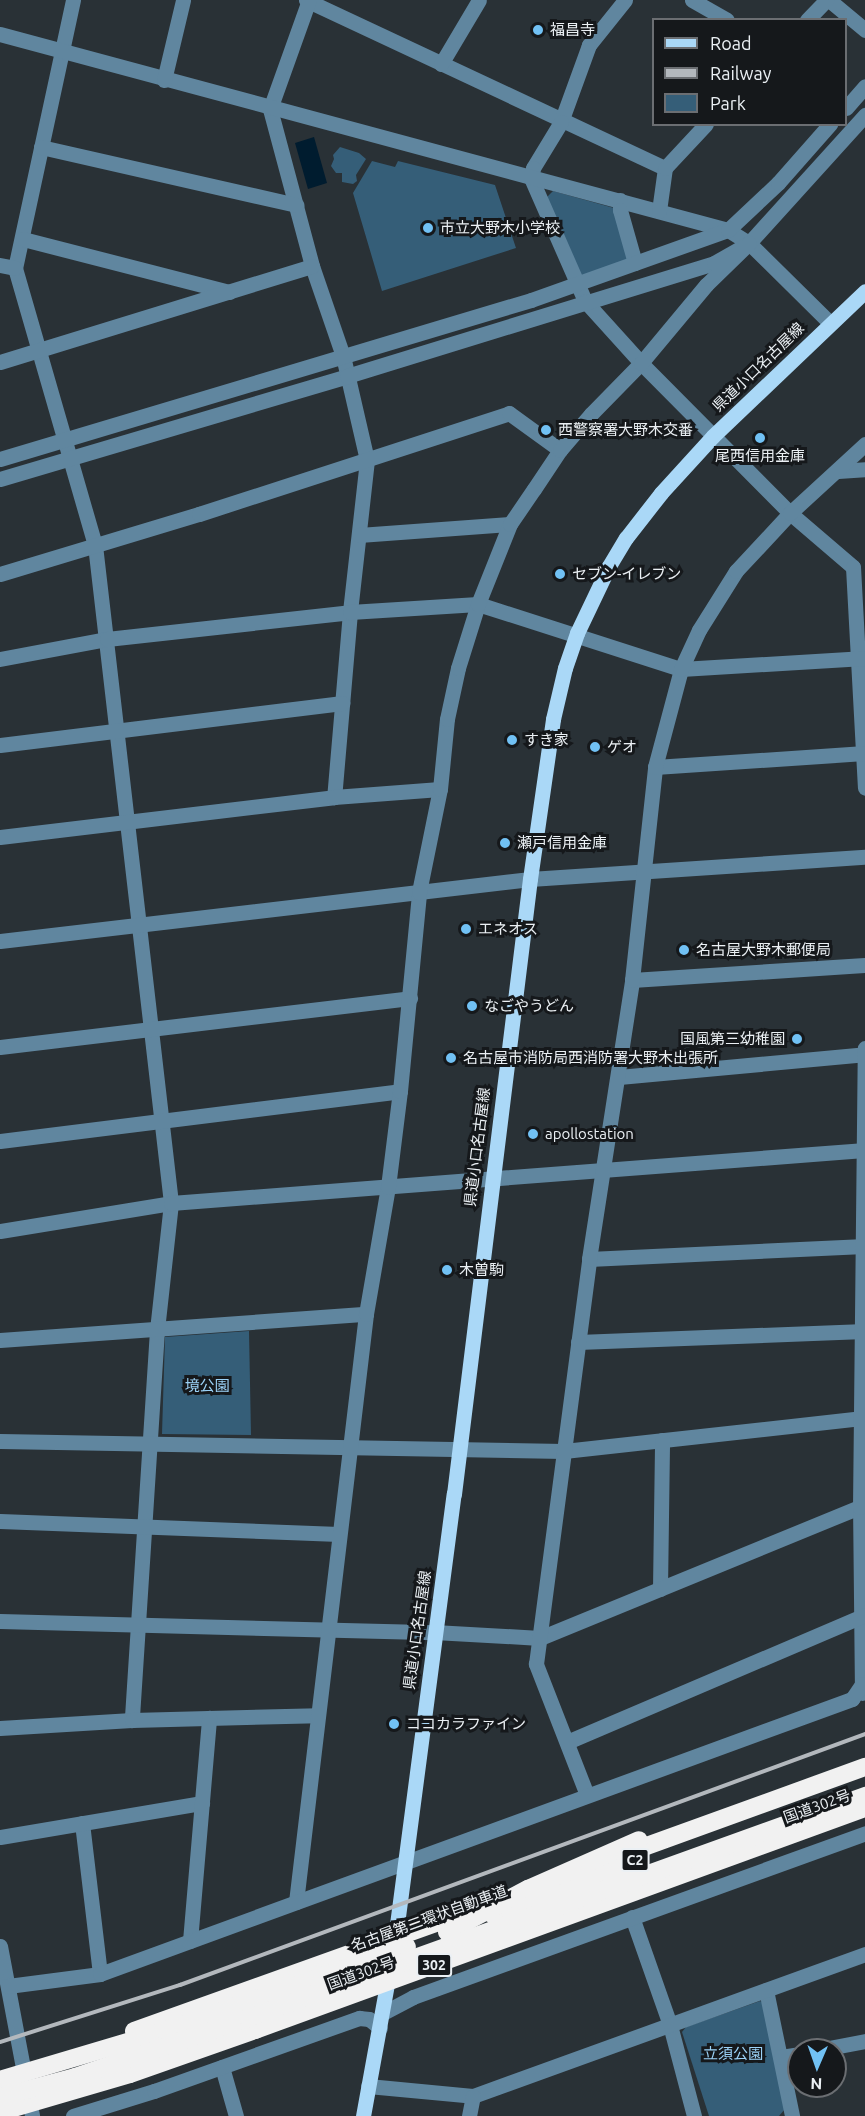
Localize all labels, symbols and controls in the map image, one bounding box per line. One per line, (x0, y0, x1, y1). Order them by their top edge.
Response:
legend (652, 18, 847, 126)
place label: 福昌寺 (550, 21, 595, 39)
marker: 福昌寺 (531, 23, 545, 37)
text: Road (710, 33, 752, 53)
text: Railway (710, 63, 771, 83)
text: Park (710, 93, 746, 113)
place label: 市立大野木小学校 (440, 219, 560, 237)
marker: 市立大野木小学校 (421, 221, 435, 235)
street label: 県道小口名古屋線 (709, 319, 807, 415)
place label: 西警察署大野木交番 (558, 421, 693, 439)
marker: 西警察署大野木交番 (539, 423, 553, 437)
marker: 尾西信用金庫 (753, 431, 767, 445)
place label: 尾西信用金庫 (715, 447, 805, 465)
place label: セブン-イレブン (572, 565, 681, 583)
marker: セブン-イレブン (553, 567, 567, 581)
place label: すき家 (524, 731, 569, 749)
marker: すき家 (505, 733, 519, 747)
place label: ゲオ (607, 738, 637, 756)
marker: ゲオ (588, 740, 602, 754)
place label: 瀬戸信用金庫 (517, 834, 607, 852)
marker: 瀬戸信用金庫 (498, 836, 512, 850)
place label: エネオス (478, 920, 538, 938)
marker: エネオス (459, 922, 473, 936)
place label: 名古屋大野木郵便局 (696, 941, 831, 959)
marker: 名古屋大野木郵便局 (677, 943, 691, 957)
place label: なごやうどん (484, 997, 574, 1015)
marker: なごやうどん (465, 999, 479, 1013)
place label: 国風第三幼稚園 (680, 1030, 785, 1048)
marker: 国風第三幼稚園 (790, 1032, 804, 1046)
place label: 名古屋市消防局西消防署大野木出張所 (463, 1049, 718, 1067)
marker: 名古屋市消防局西消防署大野木出張所 (444, 1051, 458, 1065)
street label: 県道小口名古屋線 (461, 1086, 493, 1208)
place label: apollostation (545, 1125, 634, 1143)
marker: apollostation (526, 1127, 540, 1141)
place label: 木曽駒 (459, 1261, 504, 1279)
marker: 木曽駒 (440, 1263, 454, 1277)
park label: 境公園 (185, 1377, 229, 1395)
street label: 県道小口名古屋線 (400, 1569, 434, 1691)
place label: ココカラファイン (406, 1715, 526, 1733)
marker: ココカラファイン (387, 1717, 401, 1731)
street label: 国道302号 (781, 1786, 853, 1826)
road number: C2 (620, 1849, 650, 1871)
street label: 名古屋第二環状自動車道 (348, 1881, 510, 1955)
street label: 国道302号 (325, 1953, 397, 1993)
road number: 302 (416, 1954, 452, 1976)
north arrow (787, 2038, 847, 2098)
park label: 立須公園 (703, 2045, 763, 2063)
text: N (810, 2075, 823, 2093)

